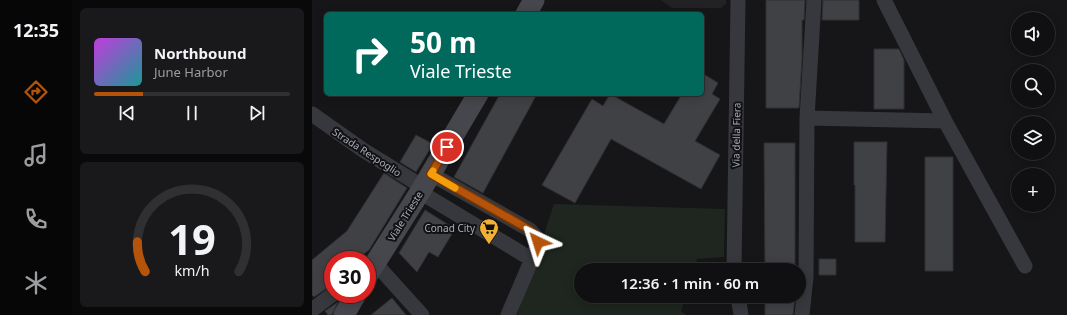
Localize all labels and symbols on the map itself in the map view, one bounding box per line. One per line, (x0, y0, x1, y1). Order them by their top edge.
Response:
street label: Via della Fiera (728, 102, 744, 168)
street label: Strada Respoglio (330, 125, 404, 179)
pin (430, 130, 464, 164)
street label: Viale Trieste (384, 188, 426, 244)
supermarket icon: Conad City (478, 217, 500, 245)
place label: Conad City (424, 221, 476, 235)
position arrow (517, 221, 559, 263)
speed limit sign: 30 (324, 251, 376, 303)

